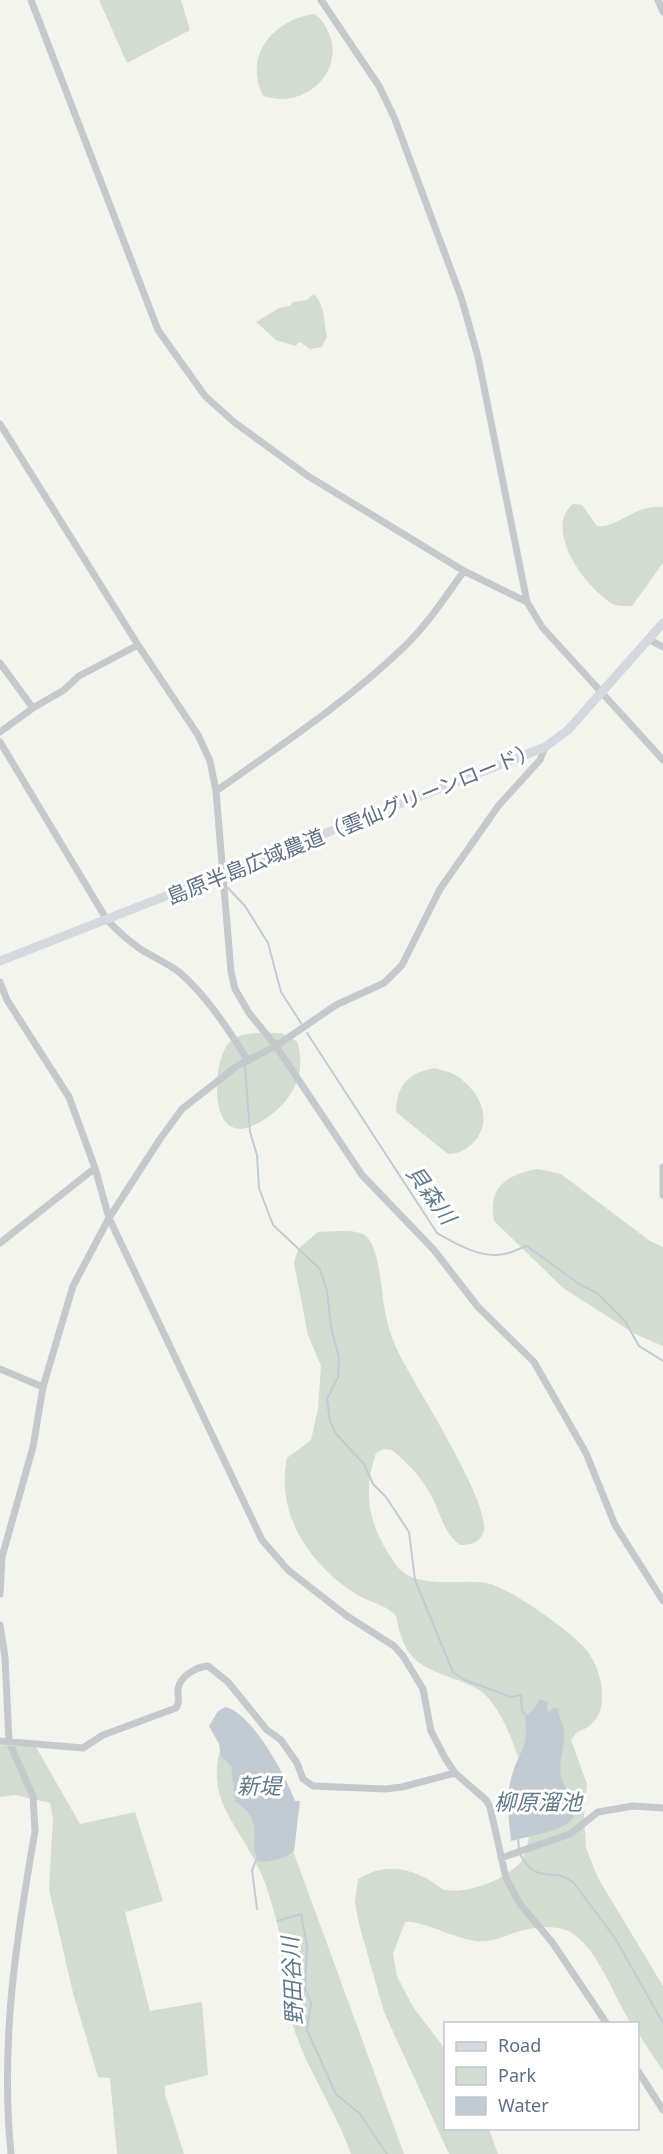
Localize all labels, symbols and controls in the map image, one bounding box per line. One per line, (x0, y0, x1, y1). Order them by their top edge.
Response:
street label: 島原半島広域農道（雲仙グリーンロード） (162, 735, 542, 911)
water label: 貝森川 (400, 1158, 465, 1231)
water label: 新堤 (237, 1770, 283, 1800)
water label: 柳原溜池 (494, 1786, 584, 1816)
water label: 野田谷川 (274, 1934, 308, 2026)
legend (444, 2022, 639, 2130)
text: Road (498, 2033, 541, 2057)
text: Park (498, 2063, 536, 2087)
text: Water (498, 2093, 549, 2117)

